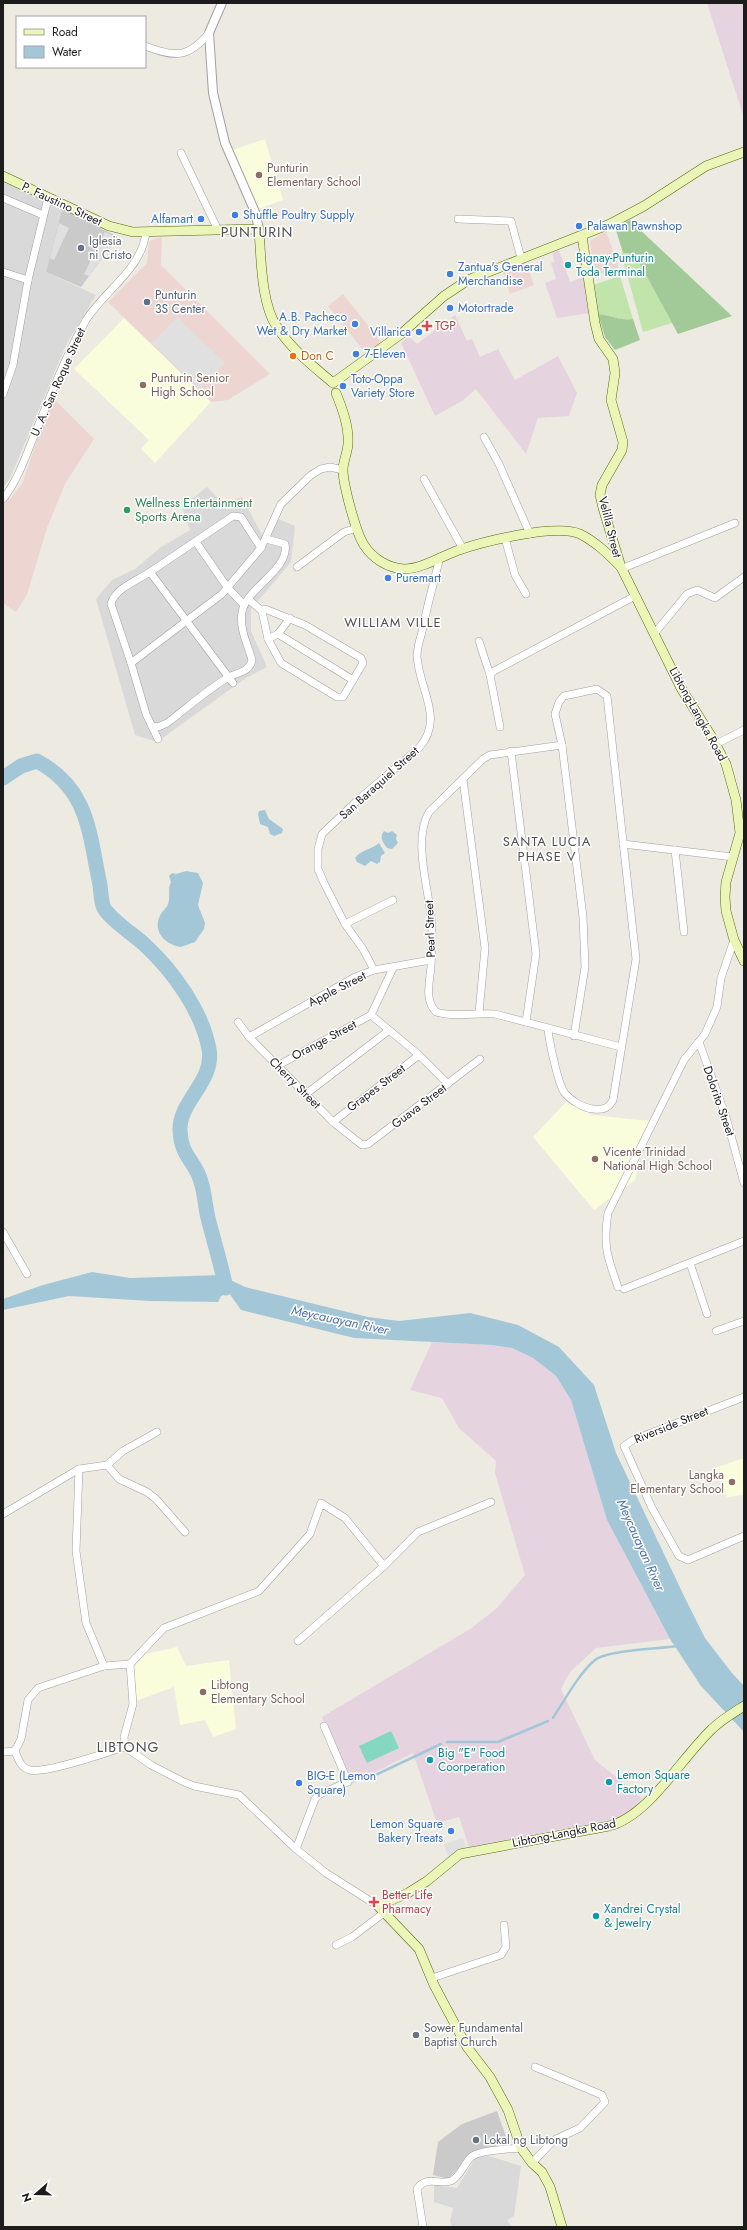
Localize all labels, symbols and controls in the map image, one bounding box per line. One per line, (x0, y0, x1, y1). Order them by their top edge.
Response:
legend (16, 16, 146, 68)
text: Road (52, 23, 78, 41)
text: Water (52, 43, 83, 61)
place label: Punturin Elementary School (267, 159, 361, 191)
marker: Punturin Elementary School (254, 170, 264, 180)
street label: P. Faustino Street (19, 178, 105, 230)
place label: Shuffle Poultry Supply (243, 206, 355, 224)
place label: Alfamart (151, 210, 193, 228)
marker: Shuffle Poultry Supply (230, 210, 240, 220)
marker: Alfamart (196, 214, 206, 224)
place label: Palawan Pawnshop (587, 217, 682, 235)
marker: Palawan Pawnshop (574, 221, 584, 231)
district label: PUNTURIN (221, 222, 293, 242)
place label: Iglesia ni Cristo (89, 232, 132, 264)
marker: Iglesia ni Cristo (76, 243, 86, 253)
place label: Bignay-Punturin Toda Terminal (576, 249, 654, 281)
place label: Zantua's General Merchandise (458, 258, 542, 290)
marker: Bignay-Punturin Toda Terminal (563, 260, 573, 270)
marker: Zantua's General Merchandise (445, 269, 455, 279)
place label: Punturin 3S Center (155, 286, 206, 318)
marker: Punturin 3S Center (142, 297, 152, 307)
place label: Motortrade (458, 299, 514, 317)
marker: Motortrade (445, 303, 455, 313)
place label: A.B. Pacheco Wet & Dry Market (256, 308, 347, 340)
place label: TGP (435, 317, 456, 335)
marker: A.B. Pacheco Wet & Dry Market (350, 319, 360, 329)
marker: TGP (422, 321, 432, 331)
place label: Villarica (370, 323, 411, 341)
street label: U. A. San Roque Street (26, 325, 90, 439)
marker: Villarica (414, 327, 424, 337)
place label: 7-Eleven (364, 345, 406, 363)
place label: Don C (301, 347, 334, 365)
marker: 7-Eleven (351, 349, 361, 359)
marker: Don C (288, 351, 298, 361)
place label: Punturin Senior High School (151, 369, 230, 401)
place label: Toto-Oppa Variety Store (351, 370, 415, 402)
marker: Punturin Senior High School (138, 380, 148, 390)
marker: Toto-Oppa Variety Store (338, 381, 348, 391)
place label: Wellness Entertainment Sports Arena (135, 494, 252, 526)
street label: Velilla Street (594, 494, 626, 560)
marker: Wellness Entertainment Sports Arena (122, 505, 132, 515)
place label: Puremart (396, 569, 441, 587)
marker: Puremart (383, 573, 393, 583)
district label: WILLIAM VILLE (344, 613, 442, 632)
street label: Libtong-Langka Road (665, 664, 731, 764)
street label: San Baraquiel Street (335, 742, 423, 824)
district label: SANTA LUCIA PHASE V (503, 832, 591, 866)
street label: Pearl Street (420, 900, 440, 958)
street label: Apple Street (305, 967, 369, 1011)
street label: Orange Street (288, 1015, 360, 1065)
street label: Cherry Street (265, 1053, 325, 1113)
street label: Grapes Street (343, 1060, 409, 1116)
street label: Dolorito Street (699, 1064, 739, 1139)
street label: Guava Street (388, 1079, 450, 1133)
place label: Vicente Trinidad National High School (603, 1143, 712, 1175)
marker: Vicente Trinidad National High School (590, 1154, 600, 1164)
water label: Meycauayan River (290, 1300, 391, 1340)
street label: Riverside Street (631, 1402, 711, 1448)
place label: Langka Elementary School (630, 1466, 724, 1498)
marker: Langka Elementary School (727, 1477, 737, 1487)
water label: Meycauayan River (612, 1496, 670, 1595)
place label: Libtong Elementary School (211, 1676, 305, 1708)
marker: Libtong Elementary School (198, 1687, 208, 1697)
district label: LIBTONG (97, 1737, 159, 1757)
place label: Big "E" Food Coorperation (438, 1744, 505, 1776)
marker: Big "E" Food Coorperation (425, 1755, 435, 1765)
place label: Lemon Square Factory (617, 1766, 690, 1798)
place label: BIG-E (Lemon Square) (307, 1767, 376, 1799)
marker: Lemon Square Factory (604, 1777, 614, 1787)
marker: BIG-E (Lemon Square) (294, 1778, 304, 1788)
street label: Libtong-Langka Road (511, 1814, 617, 1852)
place label: Lemon Square Bakery Treats (370, 1815, 443, 1847)
marker: Lemon Square Bakery Treats (446, 1826, 456, 1836)
place label: Better Life Pharmacy (382, 1886, 433, 1918)
marker: Better Life Pharmacy (369, 1897, 379, 1907)
place label: Xandrei Crystal & Jewelry (604, 1900, 681, 1932)
marker: Xandrei Crystal & Jewelry (591, 1911, 601, 1921)
place label: Sower Fundamental Baptist Church (424, 2019, 523, 2051)
marker: Sower Fundamental Baptist Church (411, 2030, 421, 2040)
place label: Lokal ng Libtong (484, 2131, 568, 2149)
marker: Lokal ng Libtong (471, 2135, 481, 2145)
north arrow (16, 2174, 56, 2214)
text: N (18, 2191, 36, 2204)

